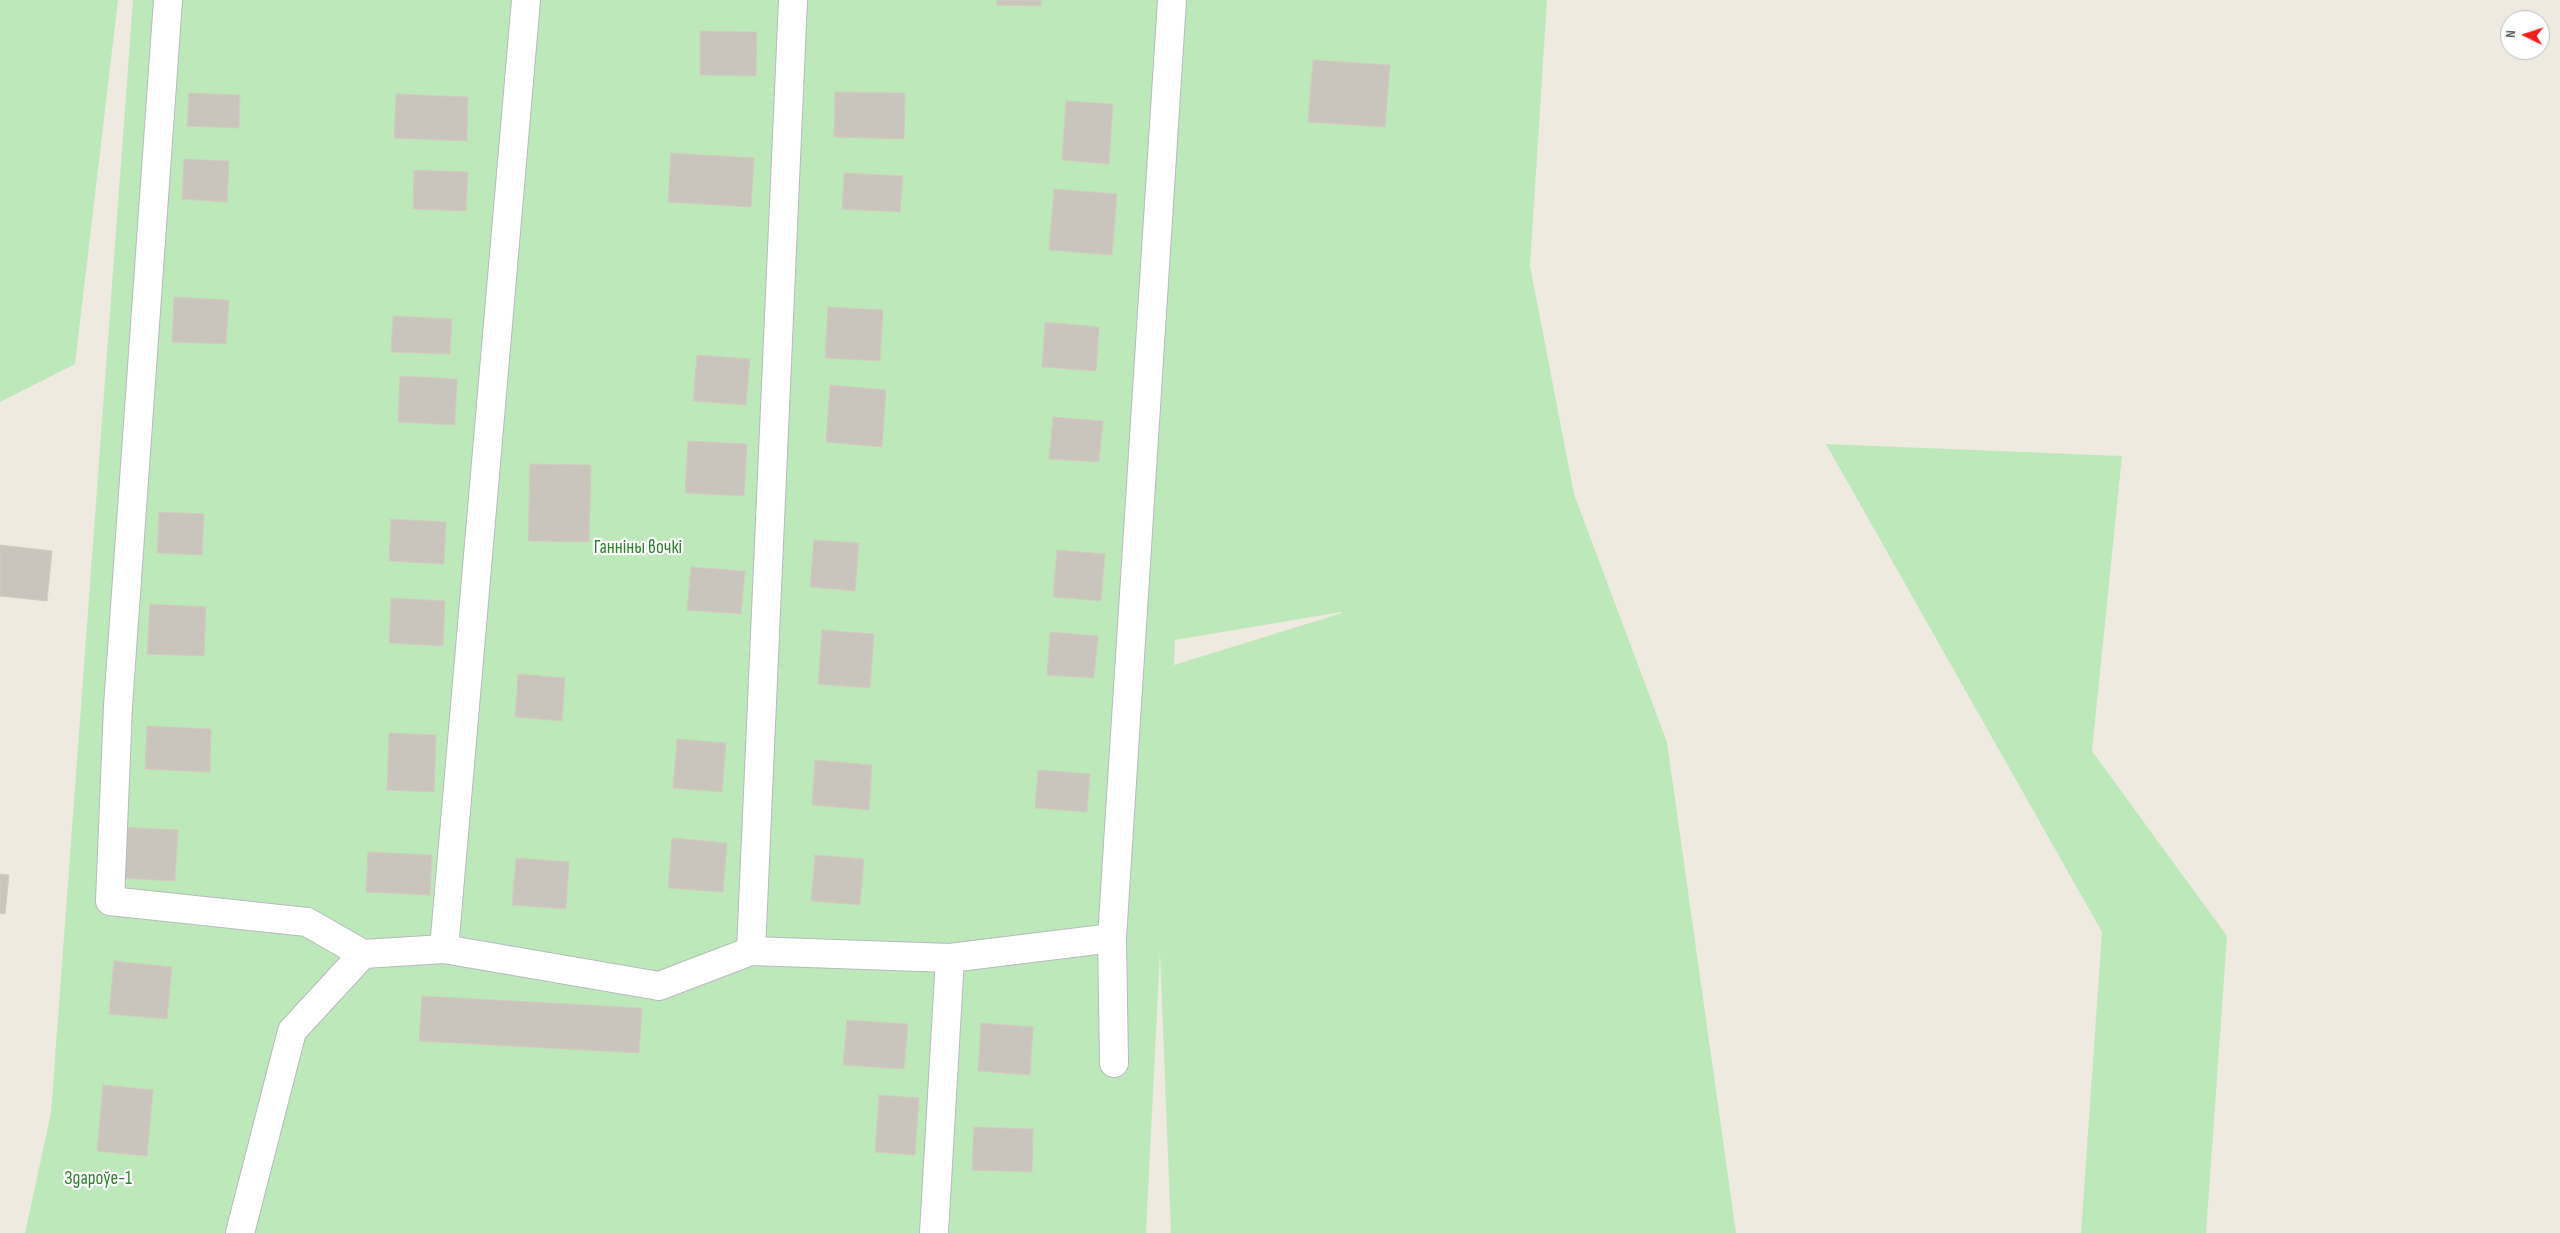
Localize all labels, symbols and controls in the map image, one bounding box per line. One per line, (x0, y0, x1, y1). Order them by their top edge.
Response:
north arrow (2500, 10, 2550, 60)
text: N (2502, 30, 2519, 38)
park label: Ганніны вочкі (594, 537, 682, 559)
park label: Здароўе-1 (64, 1168, 132, 1190)

